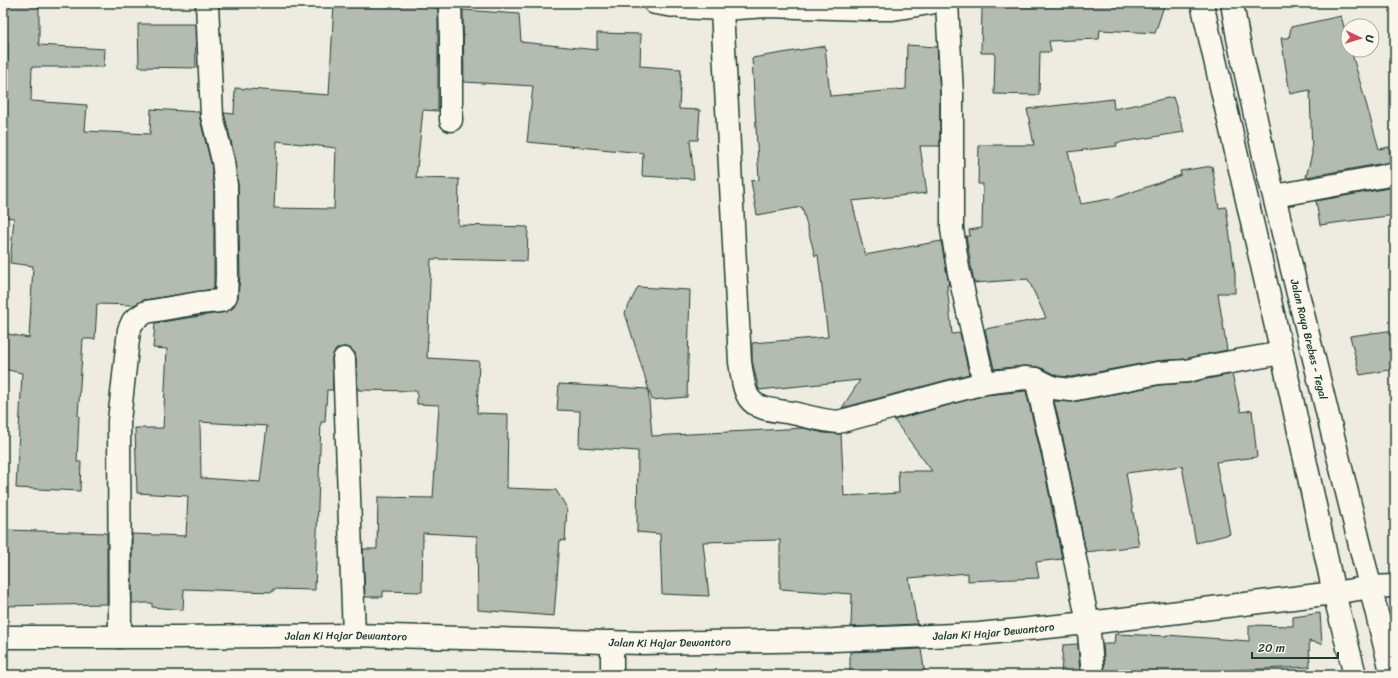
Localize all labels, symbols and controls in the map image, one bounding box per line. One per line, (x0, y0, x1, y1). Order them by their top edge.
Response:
north arrow (1340, 18, 1380, 58)
text: U (1360, 34, 1379, 44)
street label: Jalan Raya Brebes - Tegal (1284, 276, 1333, 402)
street label: Jalan Ki Hajar Dewantoro (931, 617, 1056, 646)
street label: Jalan Ki Hajar Dewantoro (284, 626, 408, 646)
street label: Jalan Ki Hajar Dewantoro (608, 633, 732, 653)
scale bar (1252, 634, 1338, 660)
text: 20 m (1258, 637, 1285, 659)

